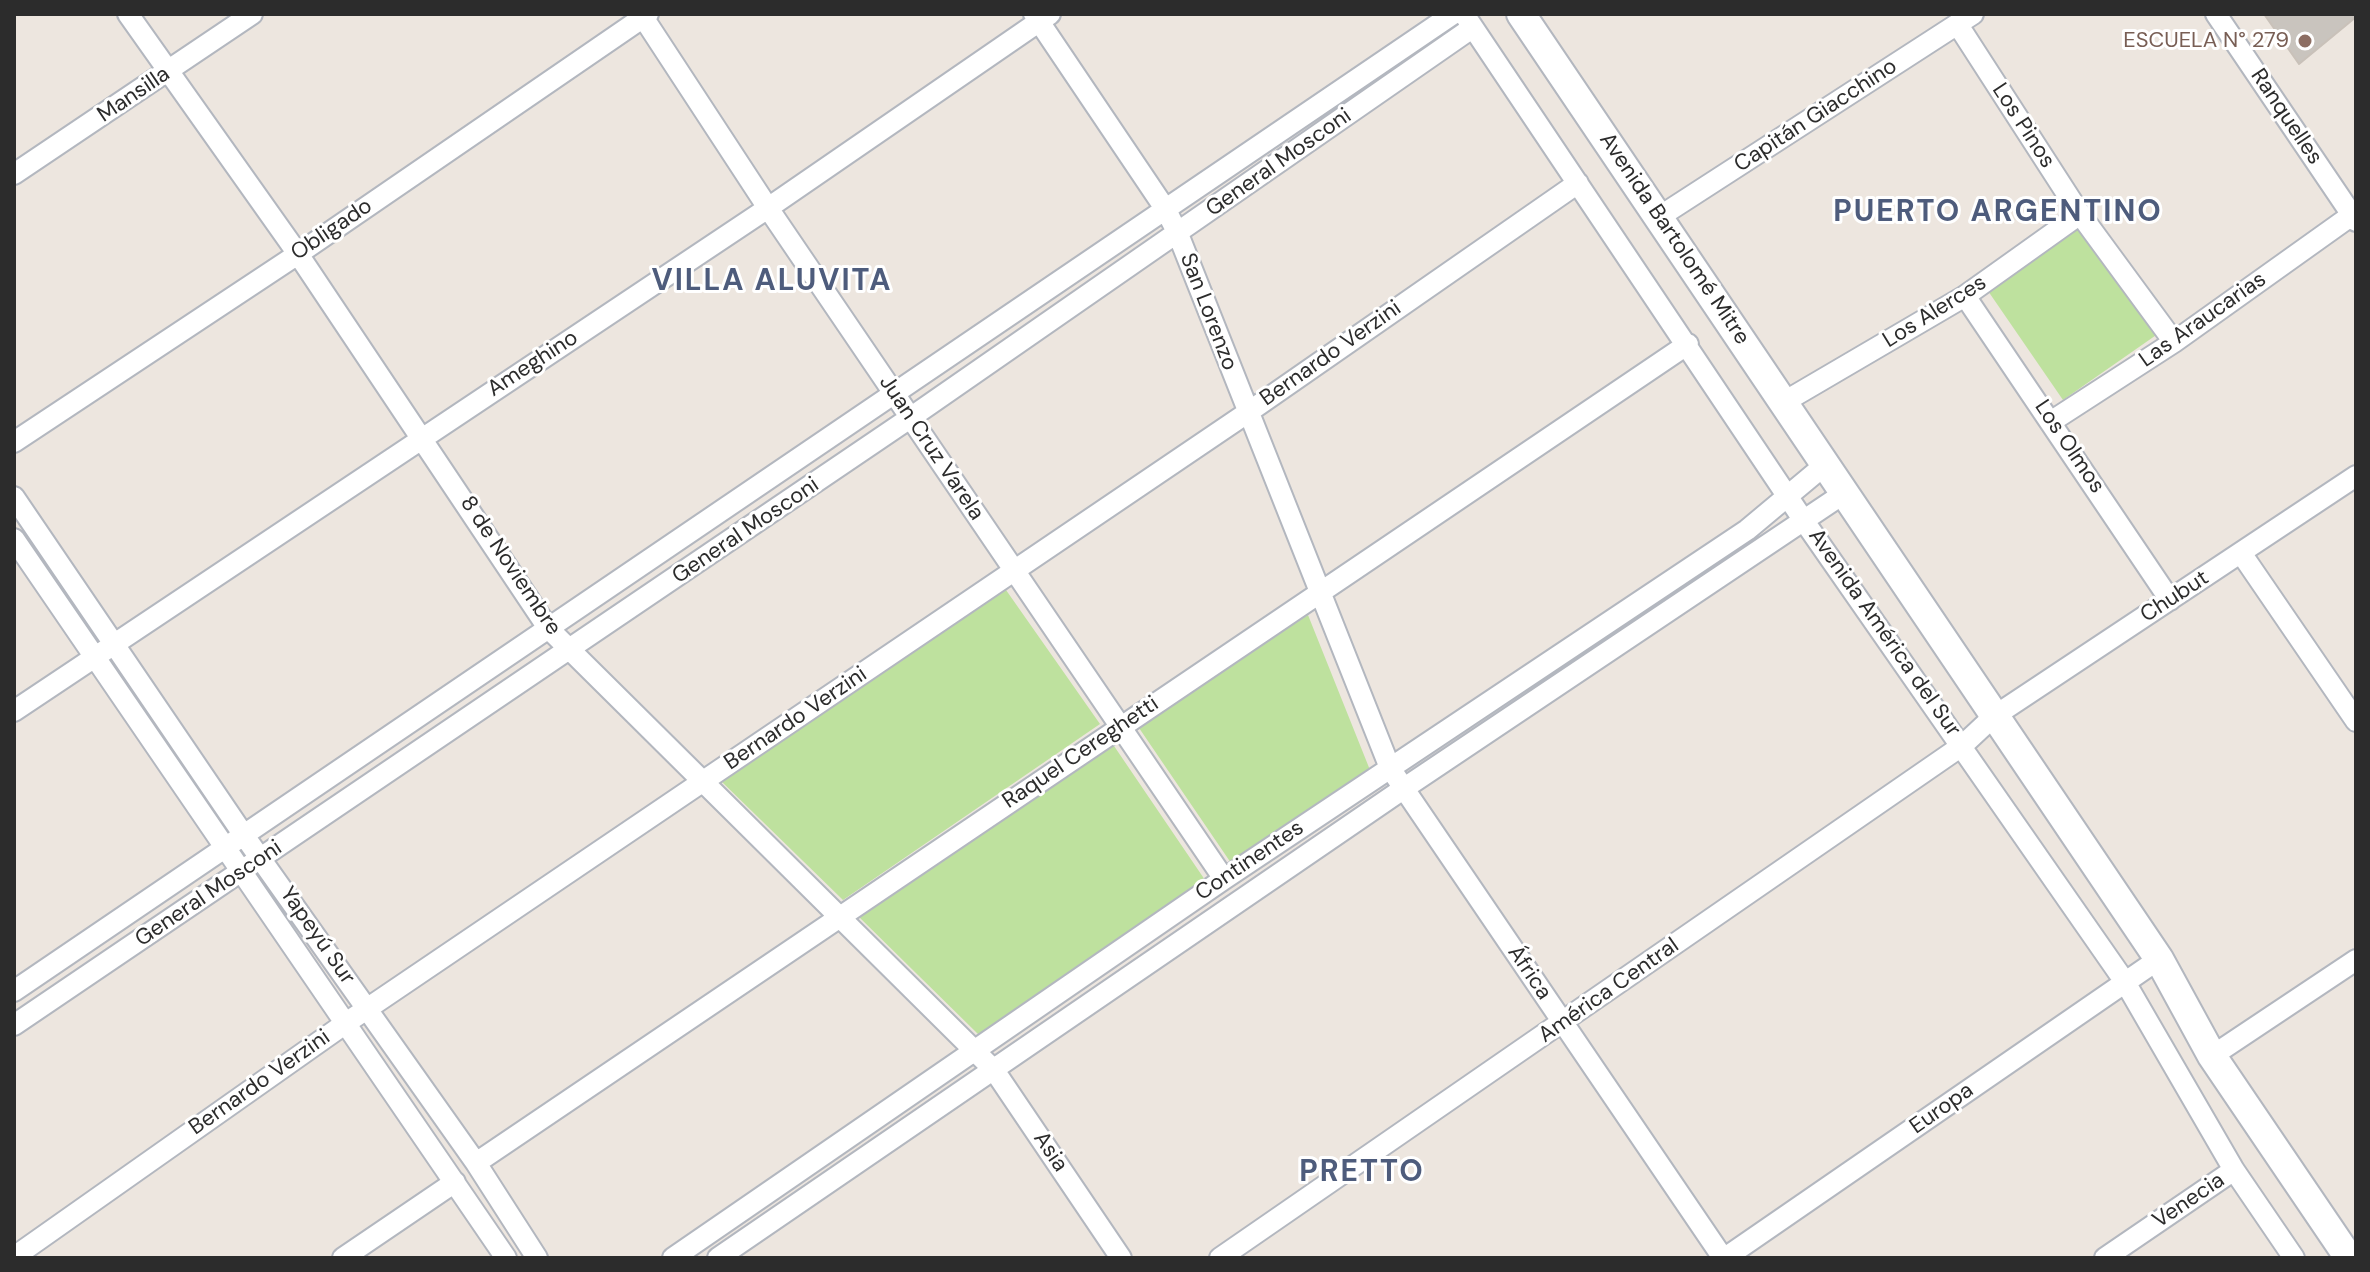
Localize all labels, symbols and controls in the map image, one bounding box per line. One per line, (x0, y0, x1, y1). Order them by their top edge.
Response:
place label: ESCUELA N° 279 (2123, 28, 2289, 54)
marker: ESCUELA N° 279 (2296, 32, 2314, 50)
street label: Capitán Giacchino (1730, 54, 1902, 178)
street label: Mansilla (93, 61, 175, 129)
street label: Ranquelles (2244, 64, 2328, 170)
street label: Los Pinos (1986, 79, 2060, 173)
street label: General Mosconi (1201, 103, 1357, 223)
street label: Avenida Bartolomé Mitre (1593, 128, 1755, 350)
street label: Obligado (286, 193, 378, 267)
district label: PUERTO ARGENTINO (1833, 195, 2163, 231)
street label: San Lorenzo (1174, 250, 1242, 374)
district label: VILLA ALUVITA (651, 264, 893, 300)
street label: Las Araucarias (2134, 267, 2272, 373)
street label: Los Alerces (1878, 270, 1992, 354)
street label: Bernardo Verzini (1255, 296, 1407, 412)
street label: Ameghino (483, 325, 583, 403)
street label: Juan Cruz Varela (873, 371, 989, 525)
street label: Los Olmos (2028, 395, 2110, 499)
street label: General Mosconi (668, 472, 824, 590)
street label: 8 de Noviembre (454, 491, 566, 641)
street label: Avenida América del Sur (1802, 524, 1966, 742)
street label: Chubut (2136, 565, 2214, 629)
street label: Bernardo Verzini (720, 662, 872, 776)
street label: Raquel Cereghetti (998, 691, 1164, 815)
street label: Continentes (1191, 815, 1309, 907)
street label: General Mosconi (131, 835, 287, 953)
street label: Yapeyú Sur (274, 882, 360, 990)
street label: América Central (1534, 933, 1684, 1049)
street label: África (1501, 941, 1557, 1005)
street label: Bernardo Verzini (184, 1025, 336, 1141)
street label: Europa (1905, 1078, 1979, 1140)
street label: Asia (1027, 1127, 1073, 1177)
district label: PRETTO (1299, 1155, 1425, 1191)
street label: Venecia (2148, 1167, 2230, 1235)

